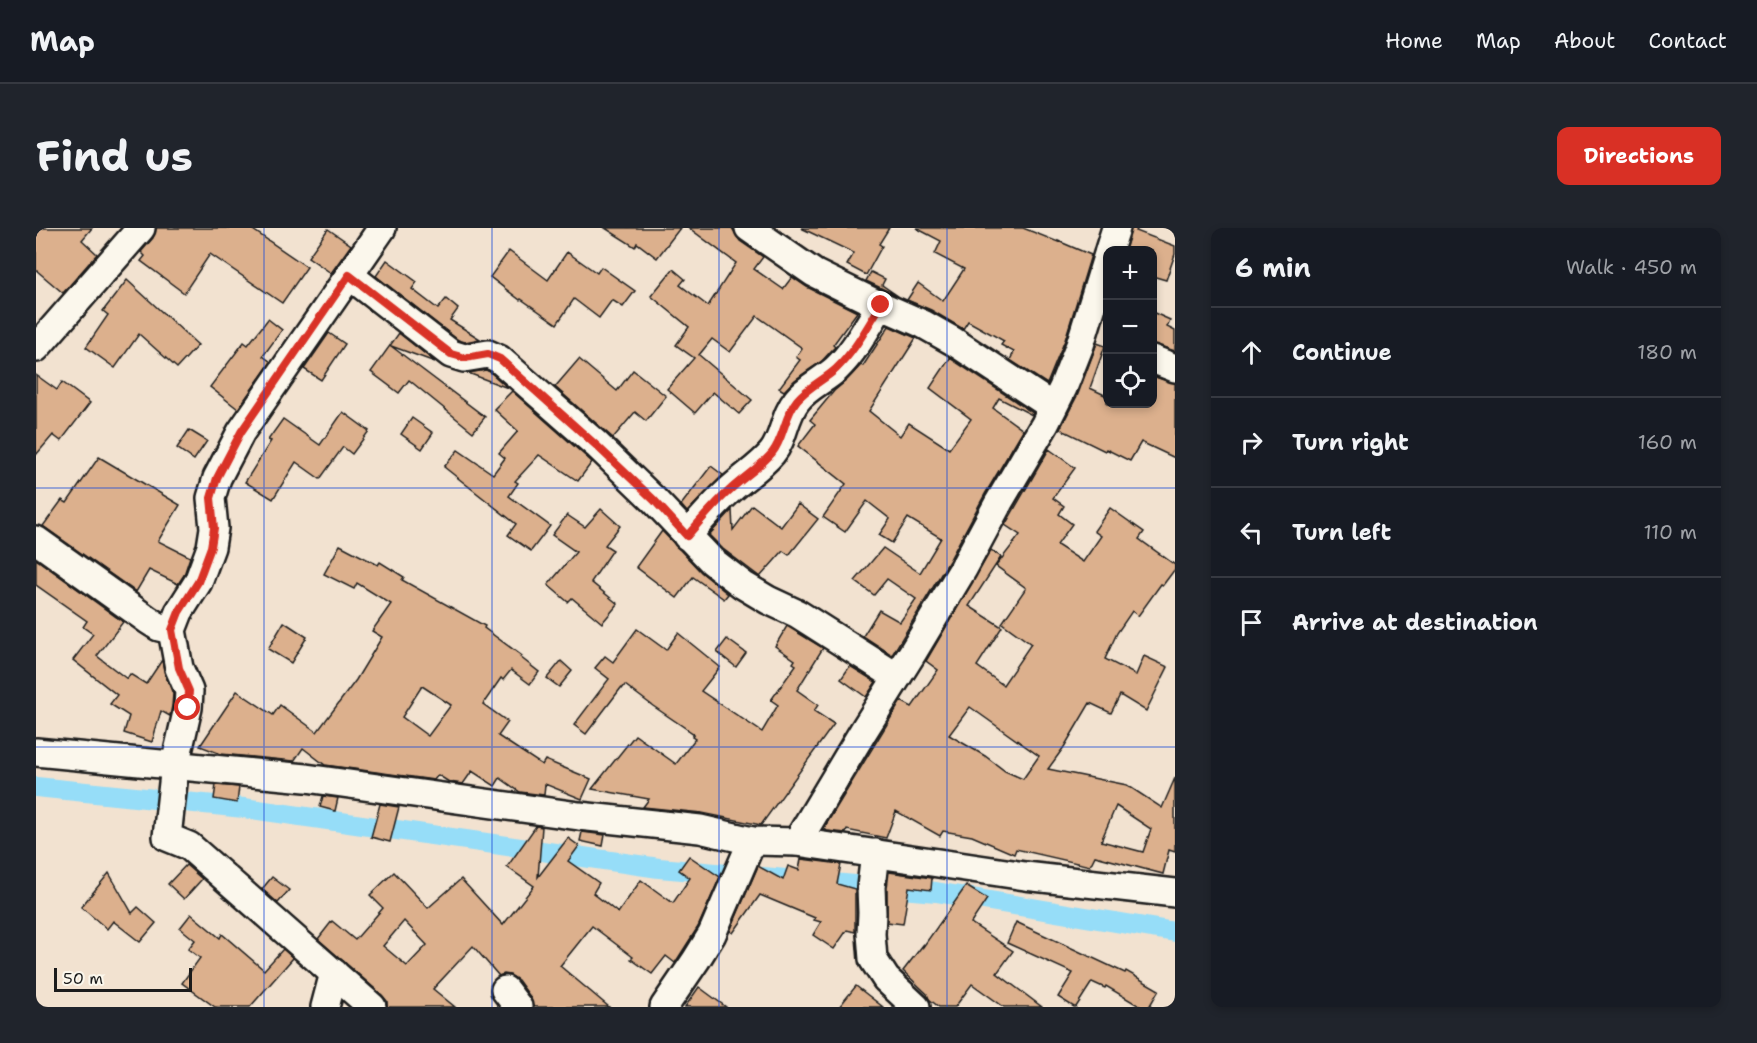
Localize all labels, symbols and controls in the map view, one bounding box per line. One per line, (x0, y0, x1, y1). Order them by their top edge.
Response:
text: Map (30, 22, 95, 60)
text: Home (1385, 27, 1443, 55)
text: Map (1476, 27, 1521, 55)
text: About (1554, 27, 1615, 55)
text: Contact (1648, 27, 1727, 55)
button: Directions (1557, 127, 1721, 185)
text: Find us (36, 128, 193, 184)
map controls (1103, 246, 1157, 408)
button: + (1103, 246, 1157, 300)
text: 6 min (1235, 250, 1311, 285)
text: Walk · 450 m (1566, 254, 1697, 280)
route end (867, 291, 893, 317)
button: − (1103, 300, 1157, 354)
icon: ahead (1235, 336, 1268, 369)
text: Continue (1292, 338, 1392, 367)
text: 180 m (1637, 339, 1697, 365)
button: locate (1103, 354, 1157, 408)
icon: right (1235, 426, 1268, 459)
text: Turn right (1292, 428, 1409, 457)
text: 160 m (1638, 429, 1697, 455)
icon: left (1235, 516, 1268, 549)
text: Turn left (1292, 518, 1391, 547)
text: 110 m (1643, 519, 1697, 545)
icon: arrive (1235, 606, 1268, 639)
text: Arrive at destination (1292, 608, 1538, 637)
route start (174, 694, 200, 720)
scale bar (54, 965, 192, 992)
text: 50 m (63, 968, 103, 989)

